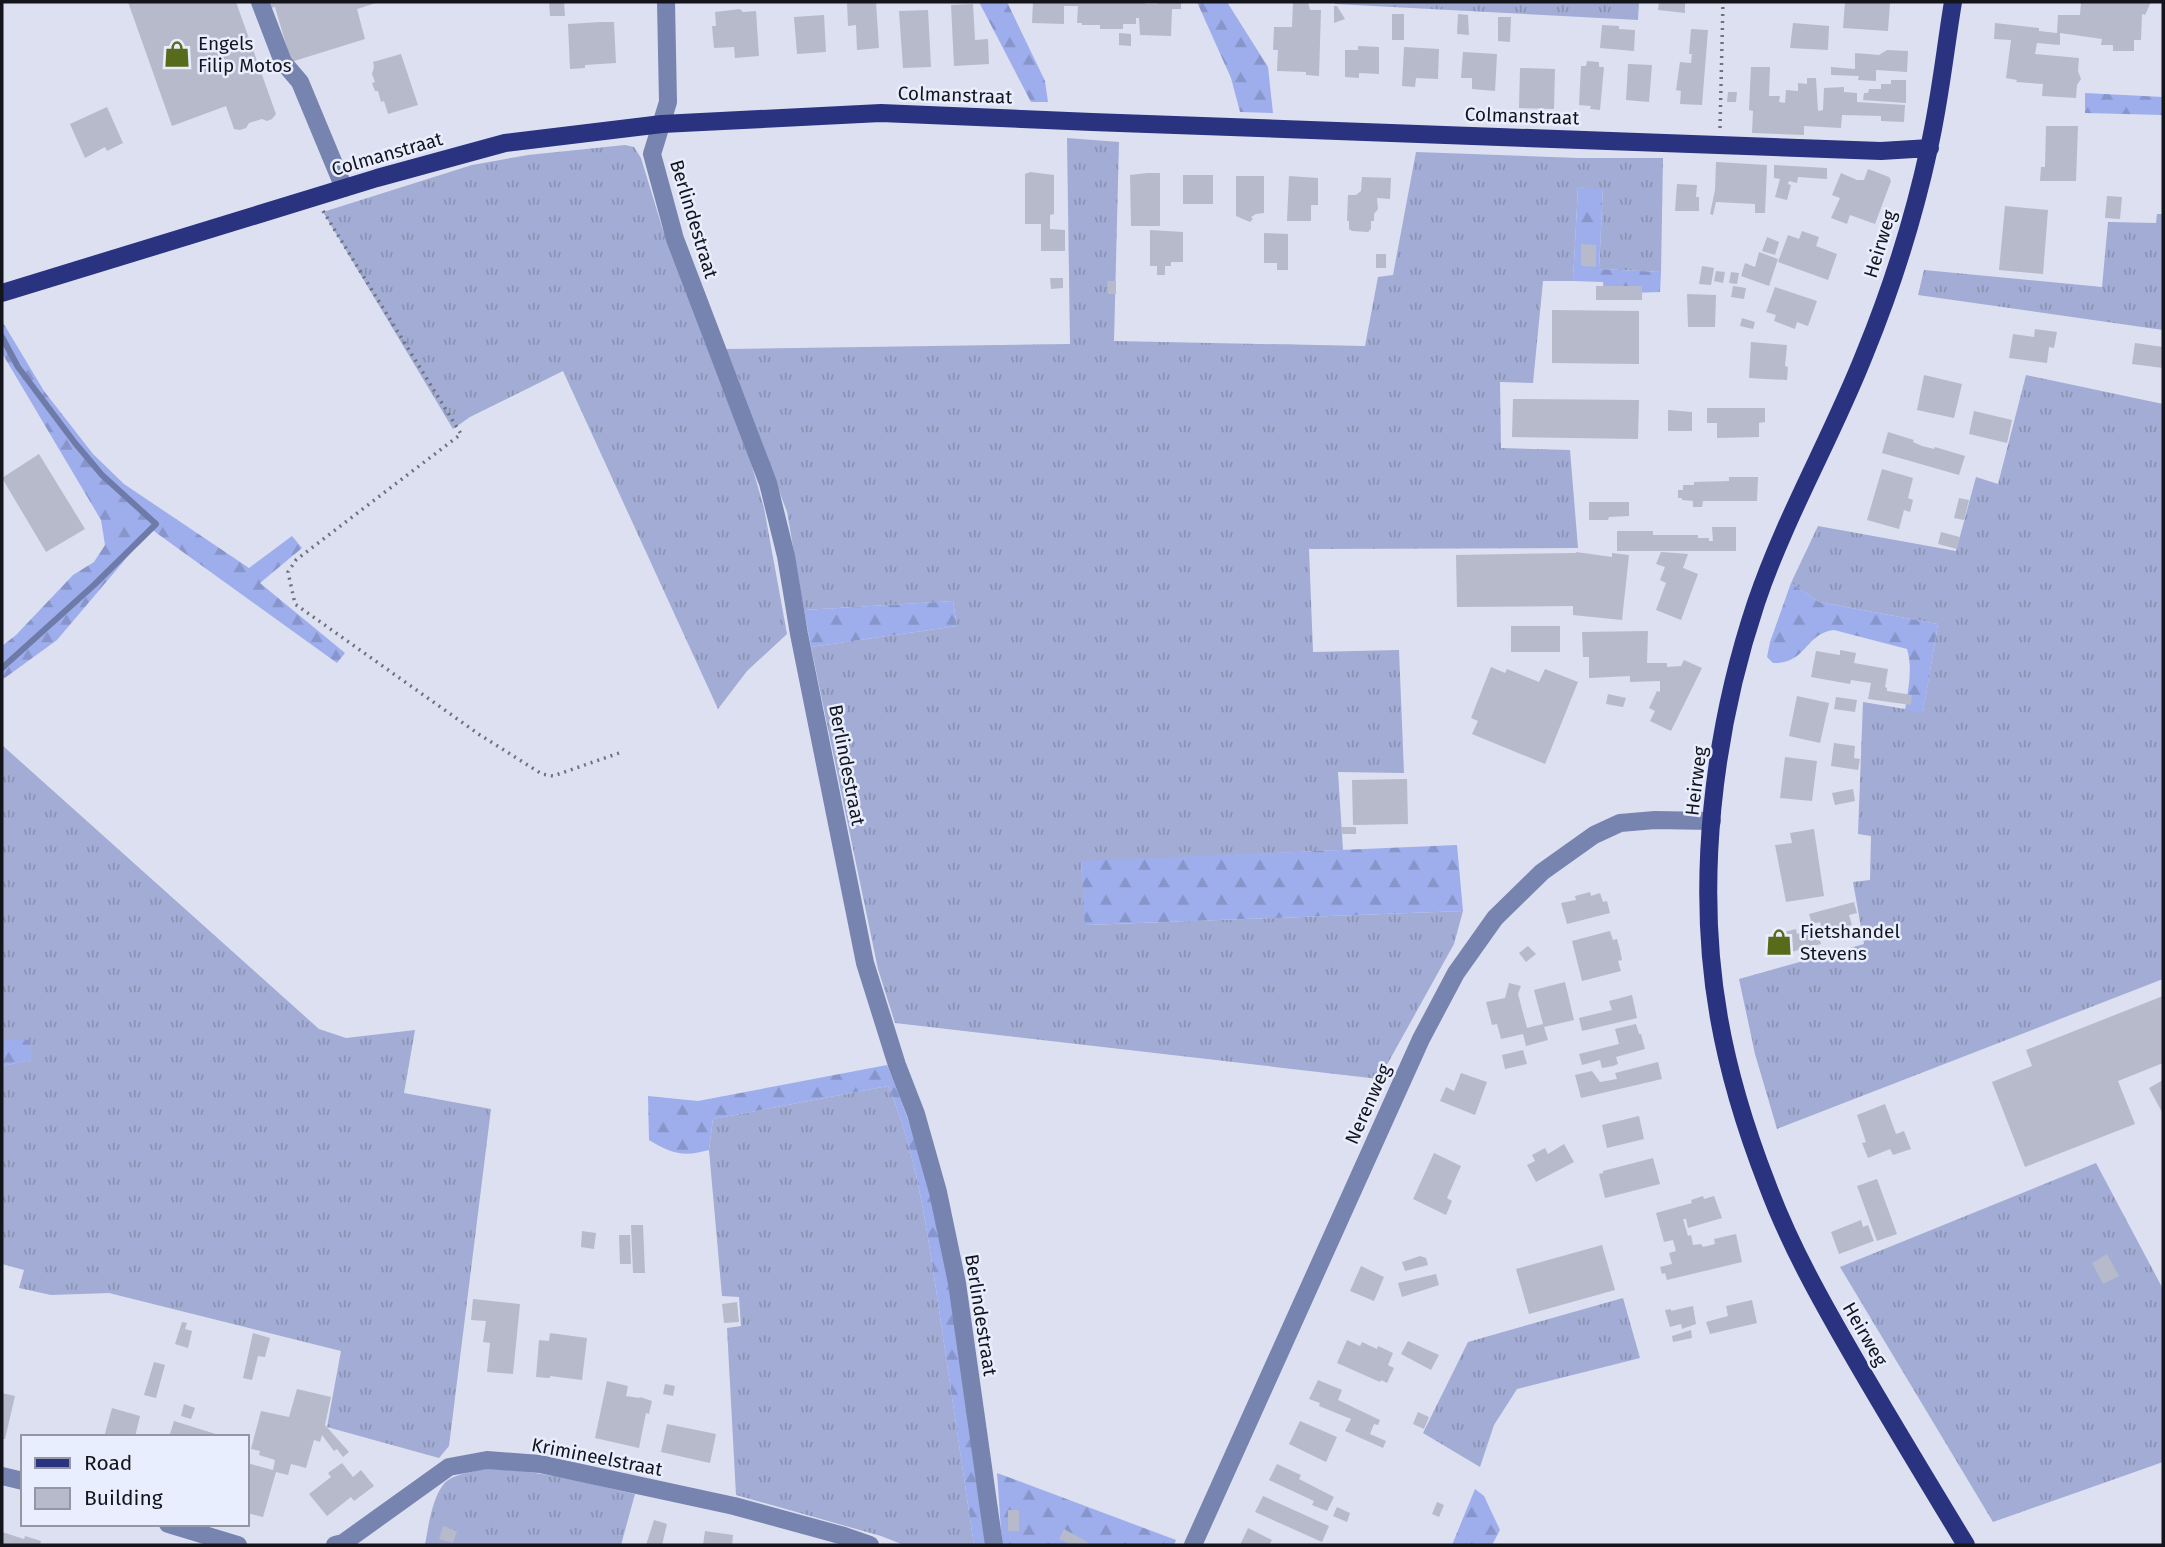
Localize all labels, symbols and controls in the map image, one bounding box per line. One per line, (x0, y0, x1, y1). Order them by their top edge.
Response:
place label: Engels Filip Motos (198, 32, 292, 77)
shop icon: Engels Filip Motos (162, 39, 192, 69)
street label: Colmanstraat (897, 82, 1013, 108)
street label: Colmanstraat (1464, 103, 1580, 129)
street label: Colmanstraat (329, 127, 445, 181)
street label: Berlindestraat (665, 157, 723, 281)
street label: Heirweg (1859, 207, 1901, 281)
street label: Berlindestraat (824, 703, 870, 828)
street label: Heirweg (1680, 745, 1712, 817)
place label: Fietshandel Stevens (1800, 920, 1900, 965)
shop icon: Fietshandel Stevens (1764, 927, 1794, 957)
street label: Nerenweg (1340, 1060, 1396, 1148)
street label: Berlindestraat (960, 1253, 1002, 1378)
street label: Heirweg (1838, 1298, 1892, 1370)
street label: Krimineelstraat (530, 1433, 664, 1481)
legend (21, 1435, 248, 1526)
text: Road (84, 1450, 132, 1476)
text: Building (84, 1485, 163, 1511)

